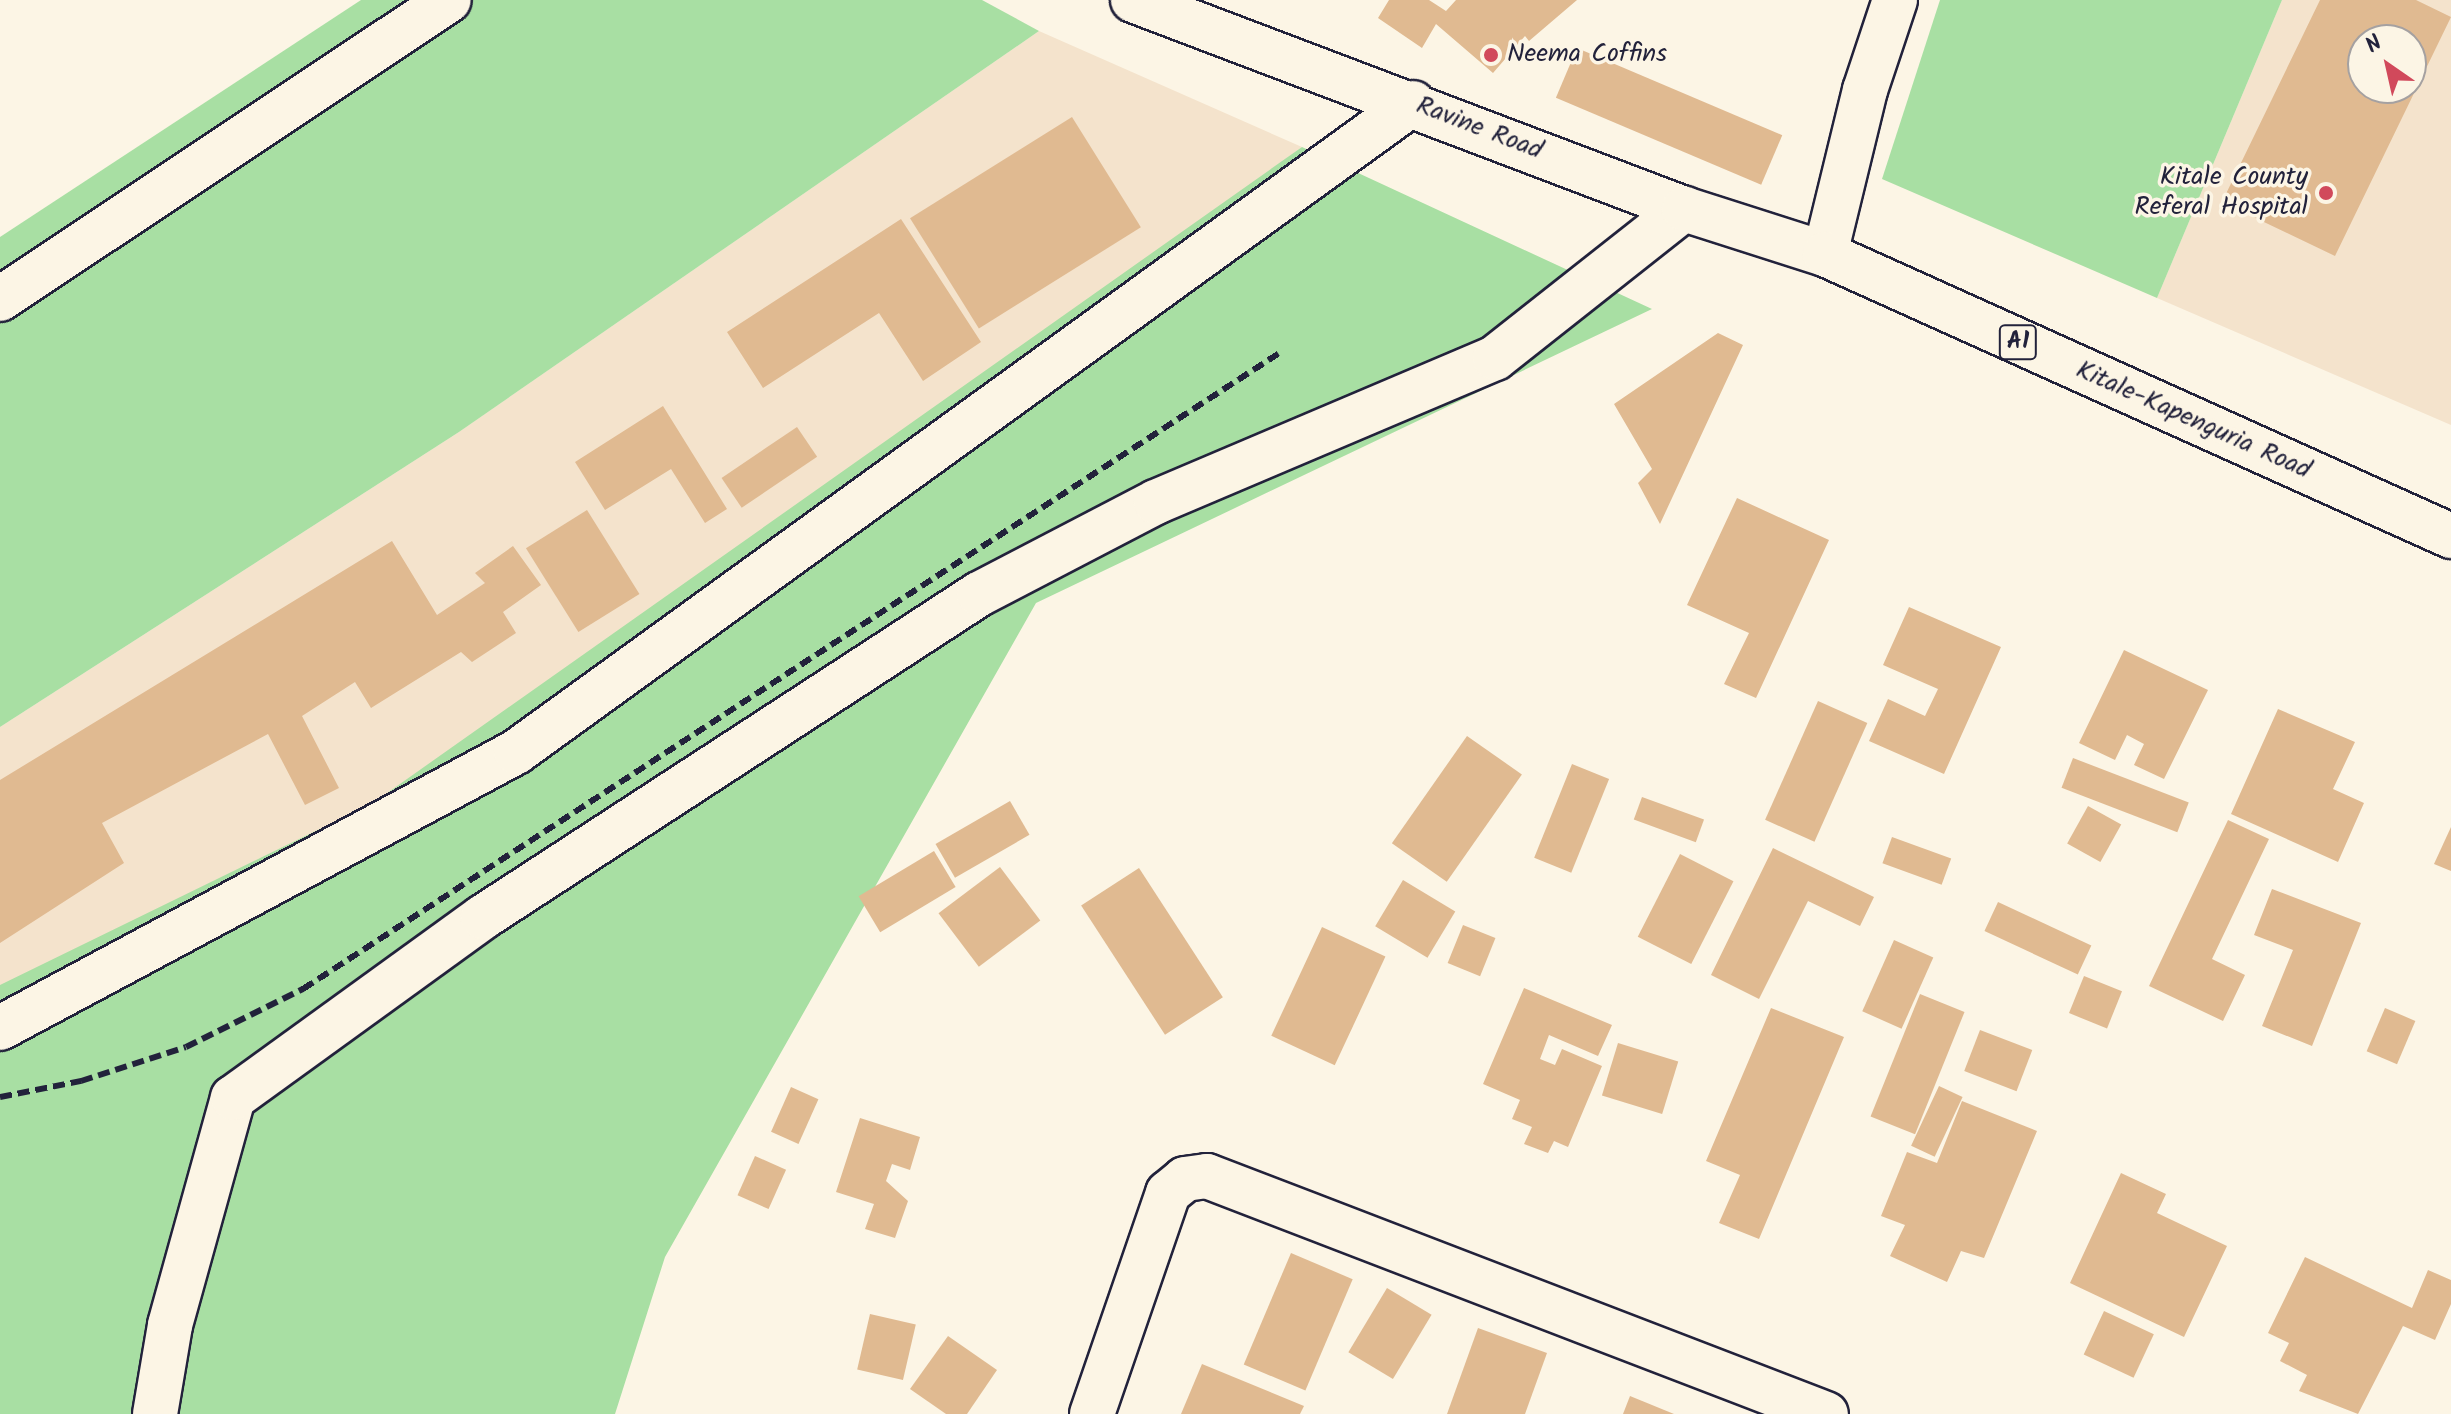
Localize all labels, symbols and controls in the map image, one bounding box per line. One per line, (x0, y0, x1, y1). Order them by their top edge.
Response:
north arrow (2347, 24, 2427, 104)
text: N (2359, 27, 2390, 64)
place label: Neema Coffins (1507, 39, 1667, 71)
marker: Neema Coffins (1482, 46, 1500, 64)
street label: Ravine Road (1411, 91, 1547, 167)
place label: Kitale County Referal Hospital (2135, 162, 2308, 224)
marker: Kitale County Referal Hospital (2315, 182, 2337, 204)
road number: A1 (1998, 322, 2038, 362)
street label: Kitale-Kapenguria Road (2071, 355, 2315, 487)

